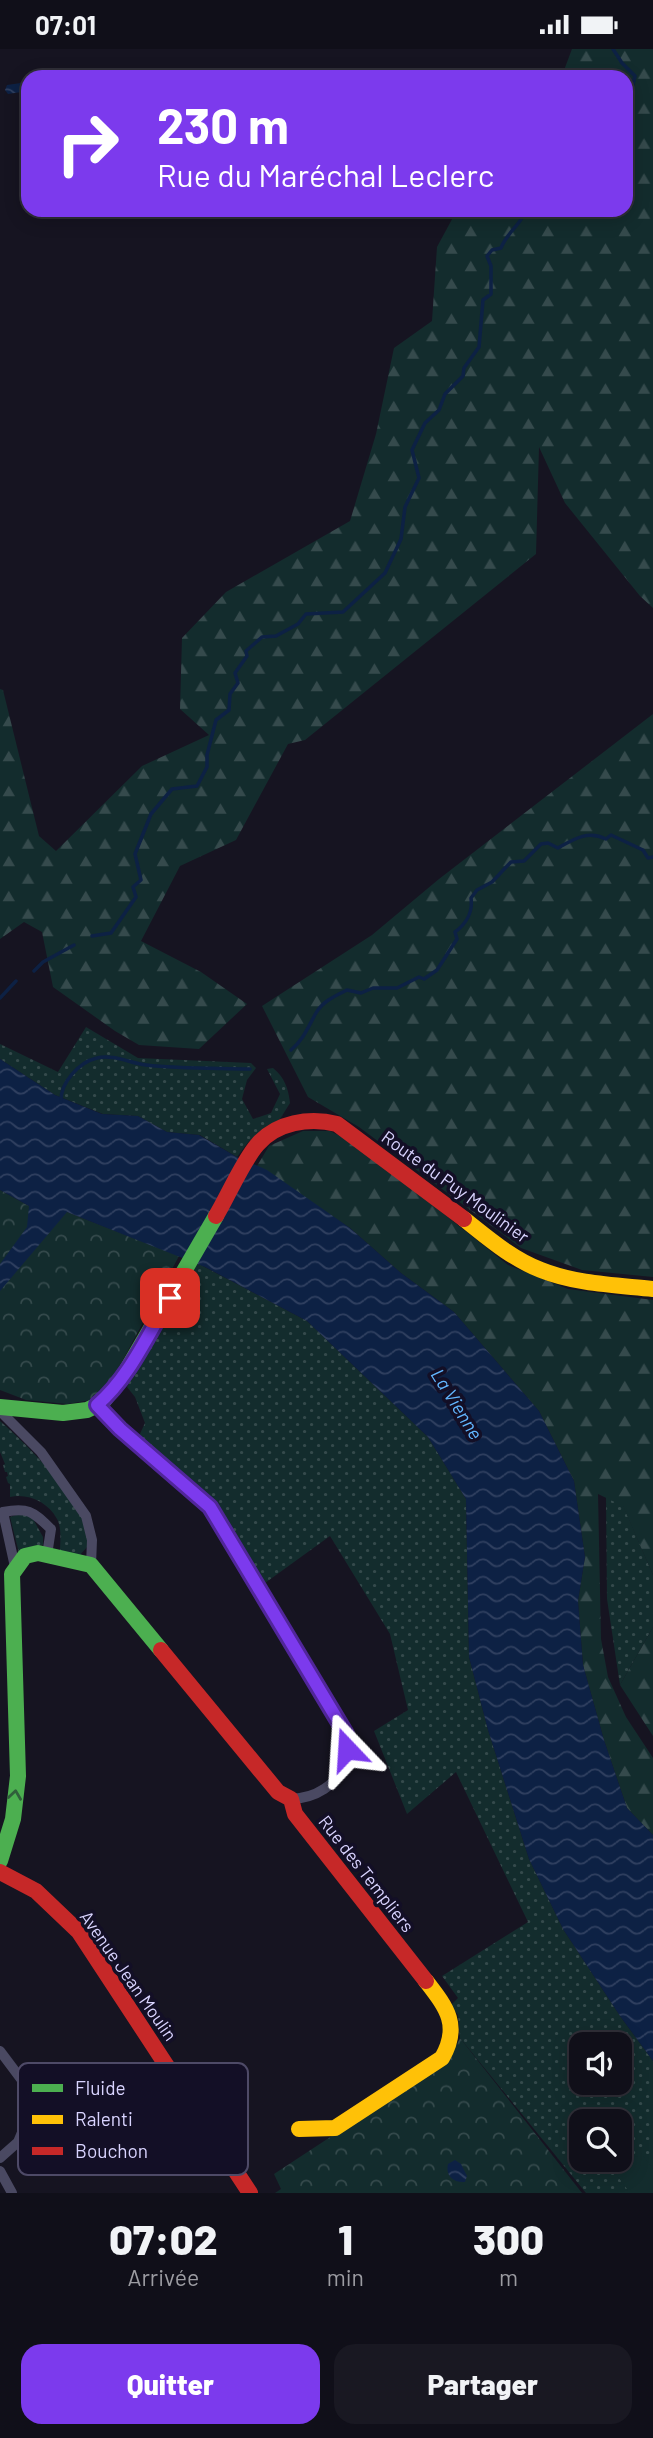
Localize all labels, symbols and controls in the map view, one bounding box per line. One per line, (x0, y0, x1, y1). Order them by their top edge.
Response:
text: 07:01 (35, 9, 96, 40)
text: 230 m (157, 95, 289, 154)
icon: right (42, 98, 133, 189)
text: Rue du Maréchal Leclerc (157, 155, 494, 193)
street label: Route du Puy Moulinier (378, 1125, 534, 1247)
pin (140, 1268, 200, 1328)
icon: arrive (151, 1279, 189, 1317)
water label: La Vienne (427, 1364, 488, 1444)
position arrow (310, 1712, 384, 1786)
one-way arrow (8, 1790, 23, 1801)
street label: Rue des Templiers (314, 1811, 419, 1936)
street label: Avenue Jean Moulin (76, 1906, 182, 2045)
map controls (569, 2032, 632, 2172)
button: sound (569, 2032, 632, 2095)
legend (18, 2063, 248, 2175)
text: Fluide (75, 2076, 126, 2099)
text: Ralenti (75, 2107, 133, 2130)
button: search (569, 2109, 632, 2172)
text: Bouchon (75, 2139, 148, 2162)
text: 07:02 (109, 2213, 218, 2263)
text: 1 (338, 2213, 353, 2263)
text: 300 (473, 2213, 544, 2263)
text: Arrivée (128, 2263, 199, 2291)
text: min (327, 2263, 364, 2291)
text: m (499, 2263, 518, 2291)
button: Quitter (21, 2344, 320, 2424)
button: Partager (334, 2344, 632, 2424)

